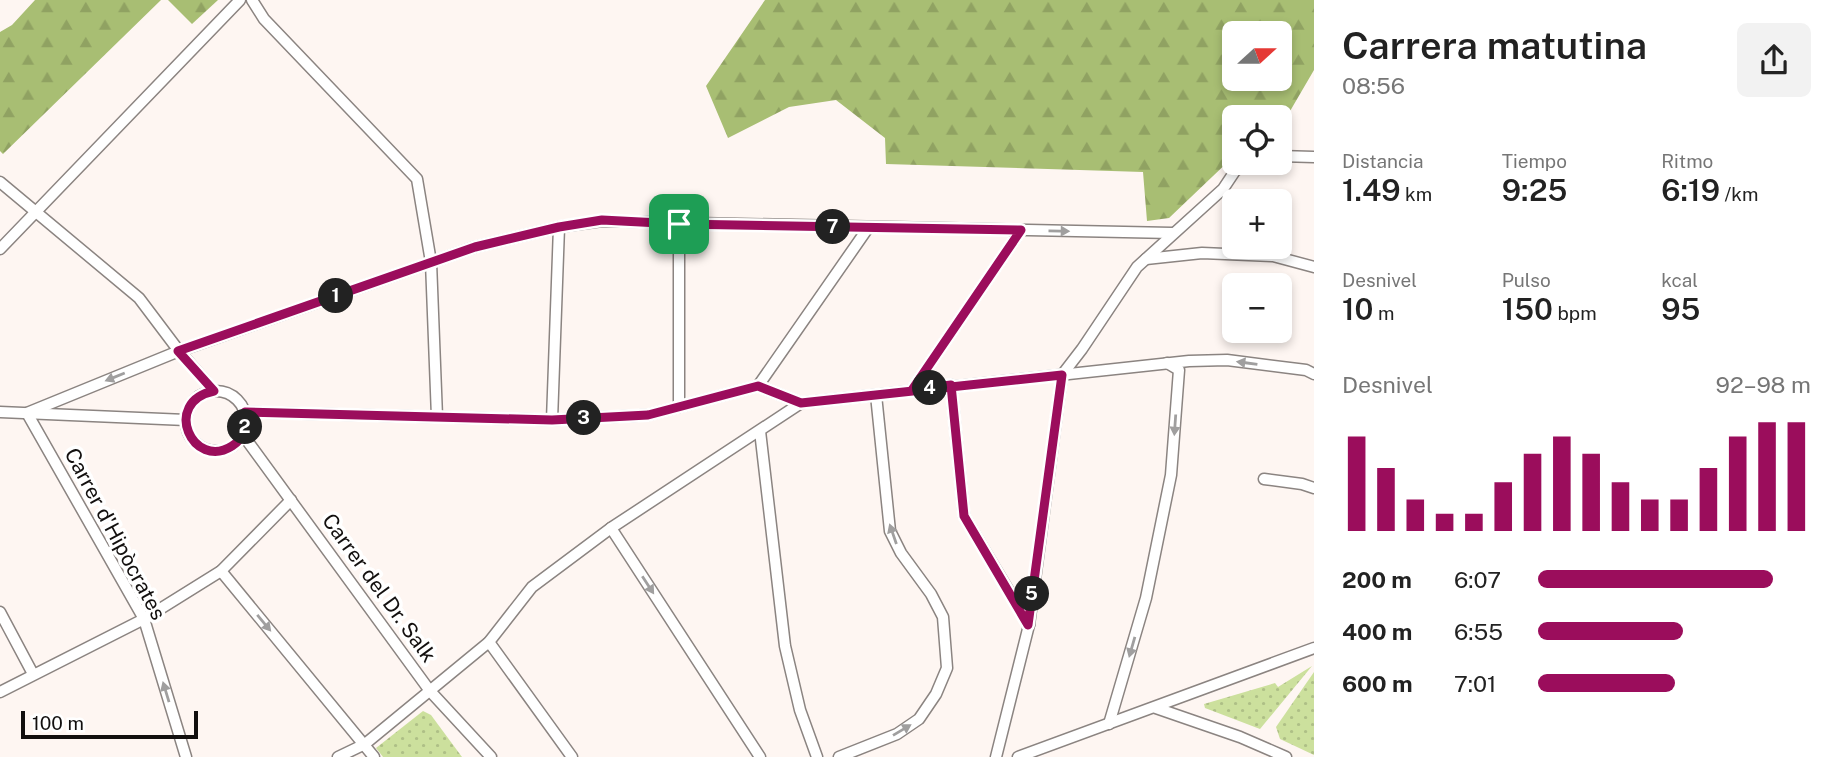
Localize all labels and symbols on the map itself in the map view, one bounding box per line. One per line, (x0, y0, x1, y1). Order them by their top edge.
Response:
north arrow (1222, 21, 1292, 91)
pin (649, 194, 709, 254)
pin: 7 (816, 210, 850, 244)
one-way arrow (1048, 225, 1070, 236)
pin: 1 (318, 278, 354, 314)
one-way arrow (1236, 357, 1258, 368)
pin: 4 (912, 370, 948, 406)
one-way arrow (105, 372, 126, 383)
pin: 3 (566, 400, 602, 436)
pin: 2 (228, 410, 262, 444)
one-way arrow (1169, 414, 1180, 436)
street label: Carrer d'Hipòcrates (60, 444, 171, 624)
street label: Carrer del Dr. Salk (317, 509, 442, 667)
one-way arrow (887, 524, 898, 545)
one-way arrow (642, 575, 655, 595)
pin: 5 (1014, 576, 1050, 612)
one-way arrow (256, 615, 271, 632)
one-way arrow (1126, 637, 1136, 658)
one-way arrow (160, 681, 170, 702)
scale bar (21, 708, 198, 740)
one-way arrow (892, 723, 911, 736)

